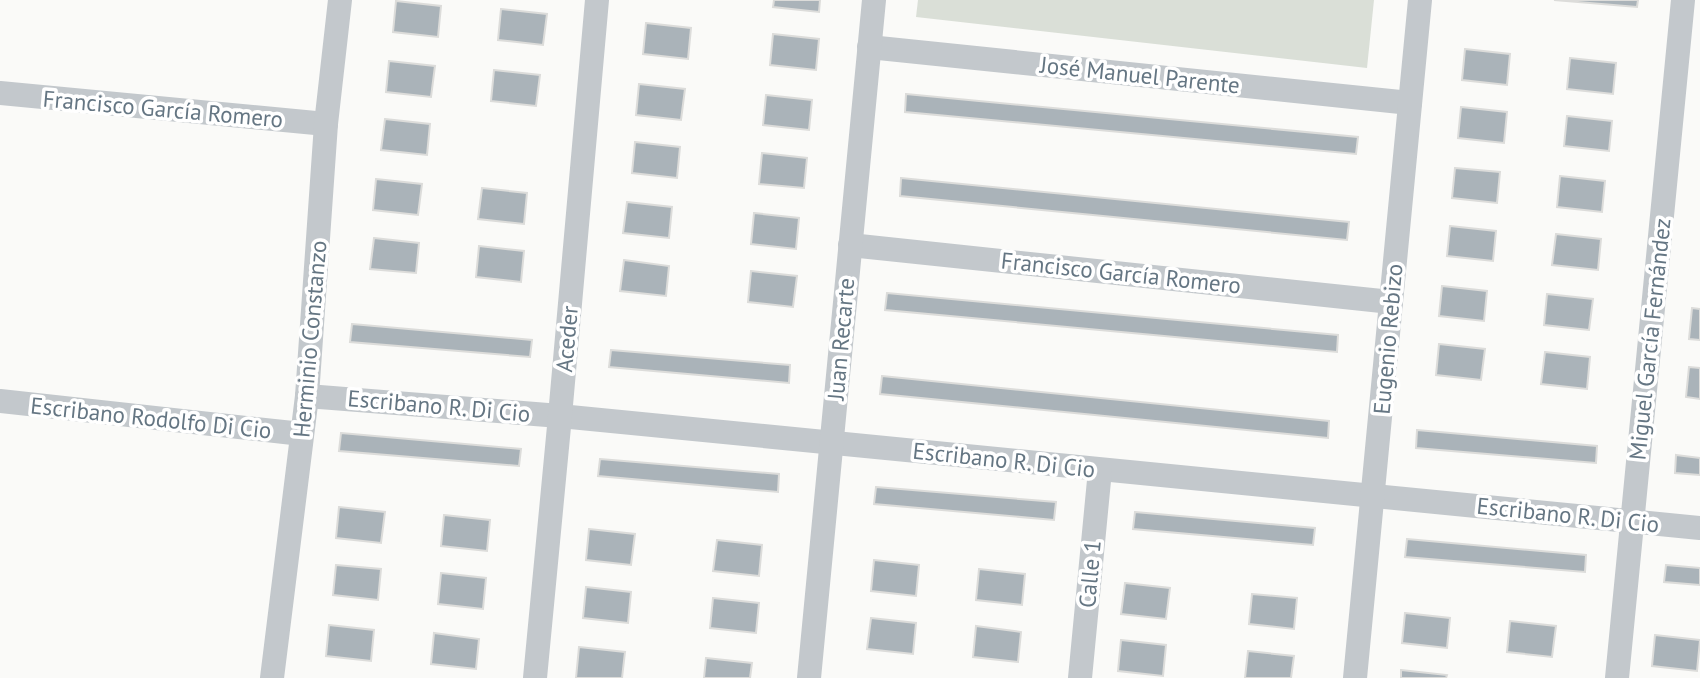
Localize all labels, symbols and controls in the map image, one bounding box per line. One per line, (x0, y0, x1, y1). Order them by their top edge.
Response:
street label: José Manuel Parente (1038, 50, 1241, 99)
street label: Francisco García Romero (42, 84, 284, 133)
street label: Miguel García Fernández (1622, 217, 1677, 461)
street label: Herminio Constanzo (286, 239, 333, 439)
street label: Francisco García Romero (1000, 245, 1242, 300)
street label: Eugenio Rebizo (1366, 262, 1409, 415)
street label: Juan Recarte (821, 277, 860, 402)
street label: Aceder (549, 304, 584, 373)
street label: Escribano R. Di Cio (347, 383, 532, 428)
street label: Escribano Rodolfo Di Cio (29, 390, 273, 445)
street label: Escribano R. Di Cio (911, 436, 1097, 483)
street label: Escribano R. Di Cio (1475, 491, 1661, 538)
street label: Calle 1 (1072, 539, 1107, 609)

